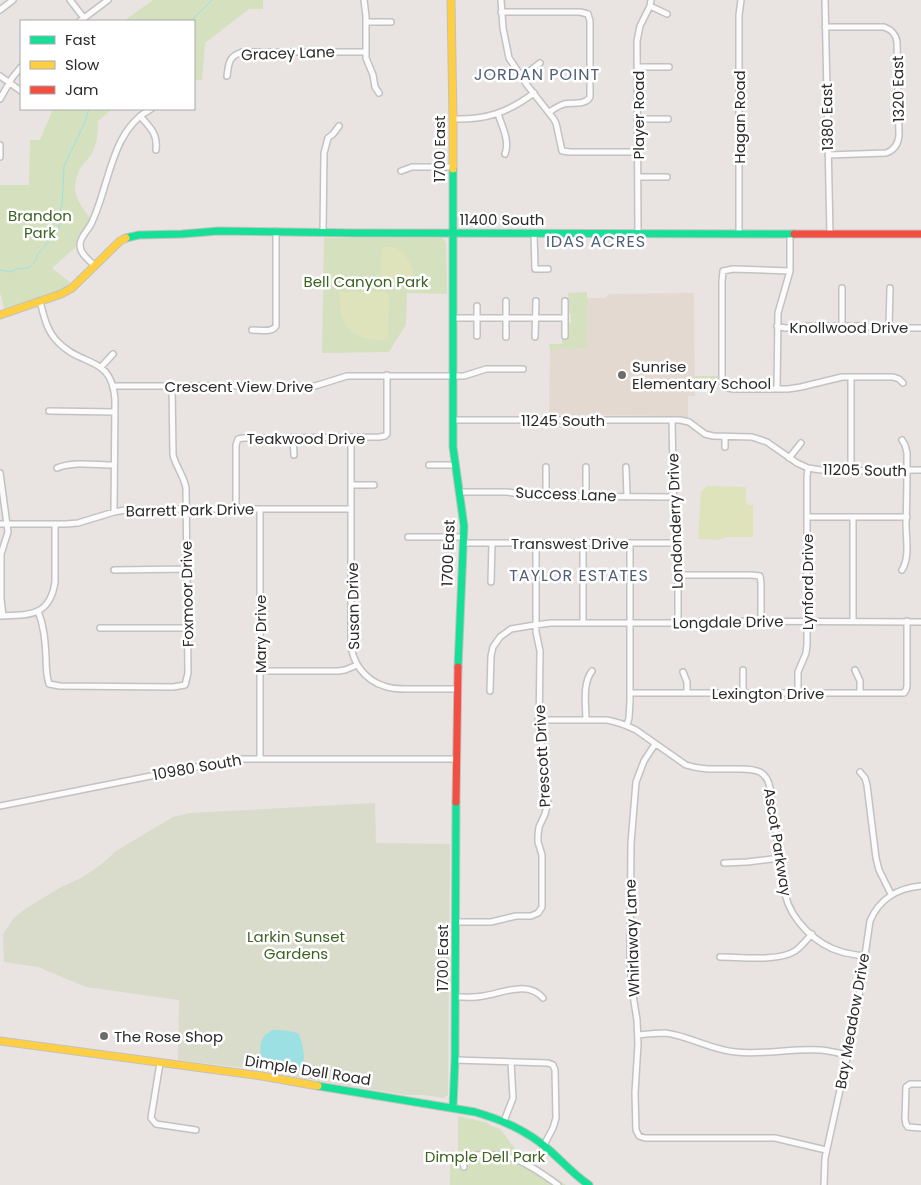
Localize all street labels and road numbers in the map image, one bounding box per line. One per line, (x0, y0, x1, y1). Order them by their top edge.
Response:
street label: Gracey Lane (241, 41, 335, 65)
street label: 1320 East (887, 55, 909, 123)
street label: Hagan Road (729, 70, 750, 164)
street label: Player Road (628, 71, 649, 159)
street label: 1380 East (816, 83, 838, 151)
street label: 1700 East (429, 116, 450, 182)
street label: 11400 South (460, 209, 544, 230)
street label: Knollwood Drive (790, 317, 908, 338)
street label: Crescent View Drive (165, 376, 313, 397)
street label: 11245 South (521, 410, 605, 431)
street label: Teakwood Drive (247, 428, 365, 449)
street label: Londonderry Drive (662, 453, 688, 589)
street label: 11205 South (823, 459, 907, 481)
street label: Success Lane (515, 482, 617, 506)
street label: Barrett Park Drive (126, 498, 254, 522)
street label: 1700 East (436, 519, 460, 587)
street label: Transwest Drive (511, 533, 629, 554)
street label: Lynford Drive (797, 534, 818, 630)
street label: Foxmoor Drive (176, 541, 198, 647)
street label: Susan Drive (342, 562, 364, 650)
street label: Mary Drive (250, 595, 271, 673)
street label: Longdale Drive (672, 611, 784, 633)
street label: Lexington Drive (712, 683, 824, 704)
street label: Prescott Drive (529, 704, 555, 808)
street label: 10980 South (151, 749, 243, 785)
street label: Ascot Parkway (759, 786, 797, 898)
street label: Whirlaway Lane (619, 879, 645, 997)
street label: 1700 East (432, 925, 453, 991)
street label: Bay Meadow Drive (830, 951, 874, 1091)
street label: Dimple Dell Road (244, 1050, 372, 1090)

